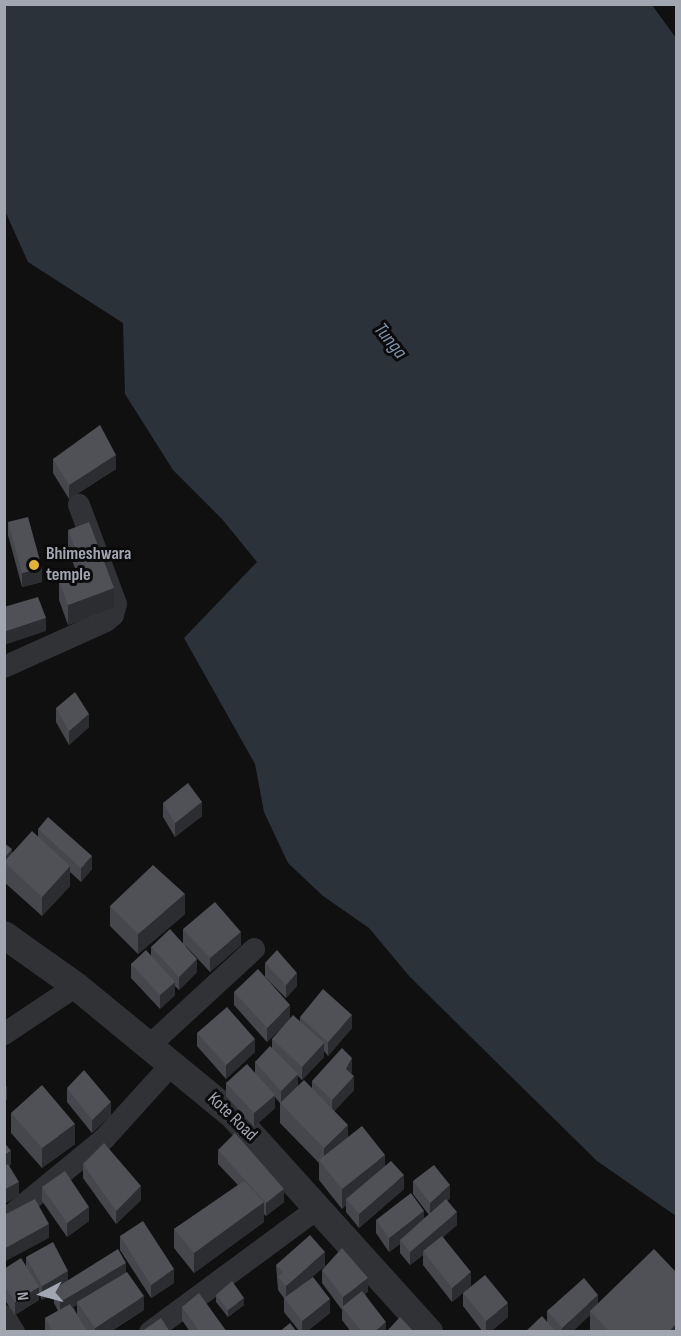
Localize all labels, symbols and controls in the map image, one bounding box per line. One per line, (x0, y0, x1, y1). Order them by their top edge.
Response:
water label: Tunga (368, 318, 412, 364)
place label: Bhimeshwara temple (46, 544, 131, 586)
marker: Bhimeshwara temple (27, 558, 41, 572)
street label: Kote Road (203, 1088, 261, 1146)
north arrow (12, 1264, 72, 1324)
text: N (14, 1291, 33, 1301)

